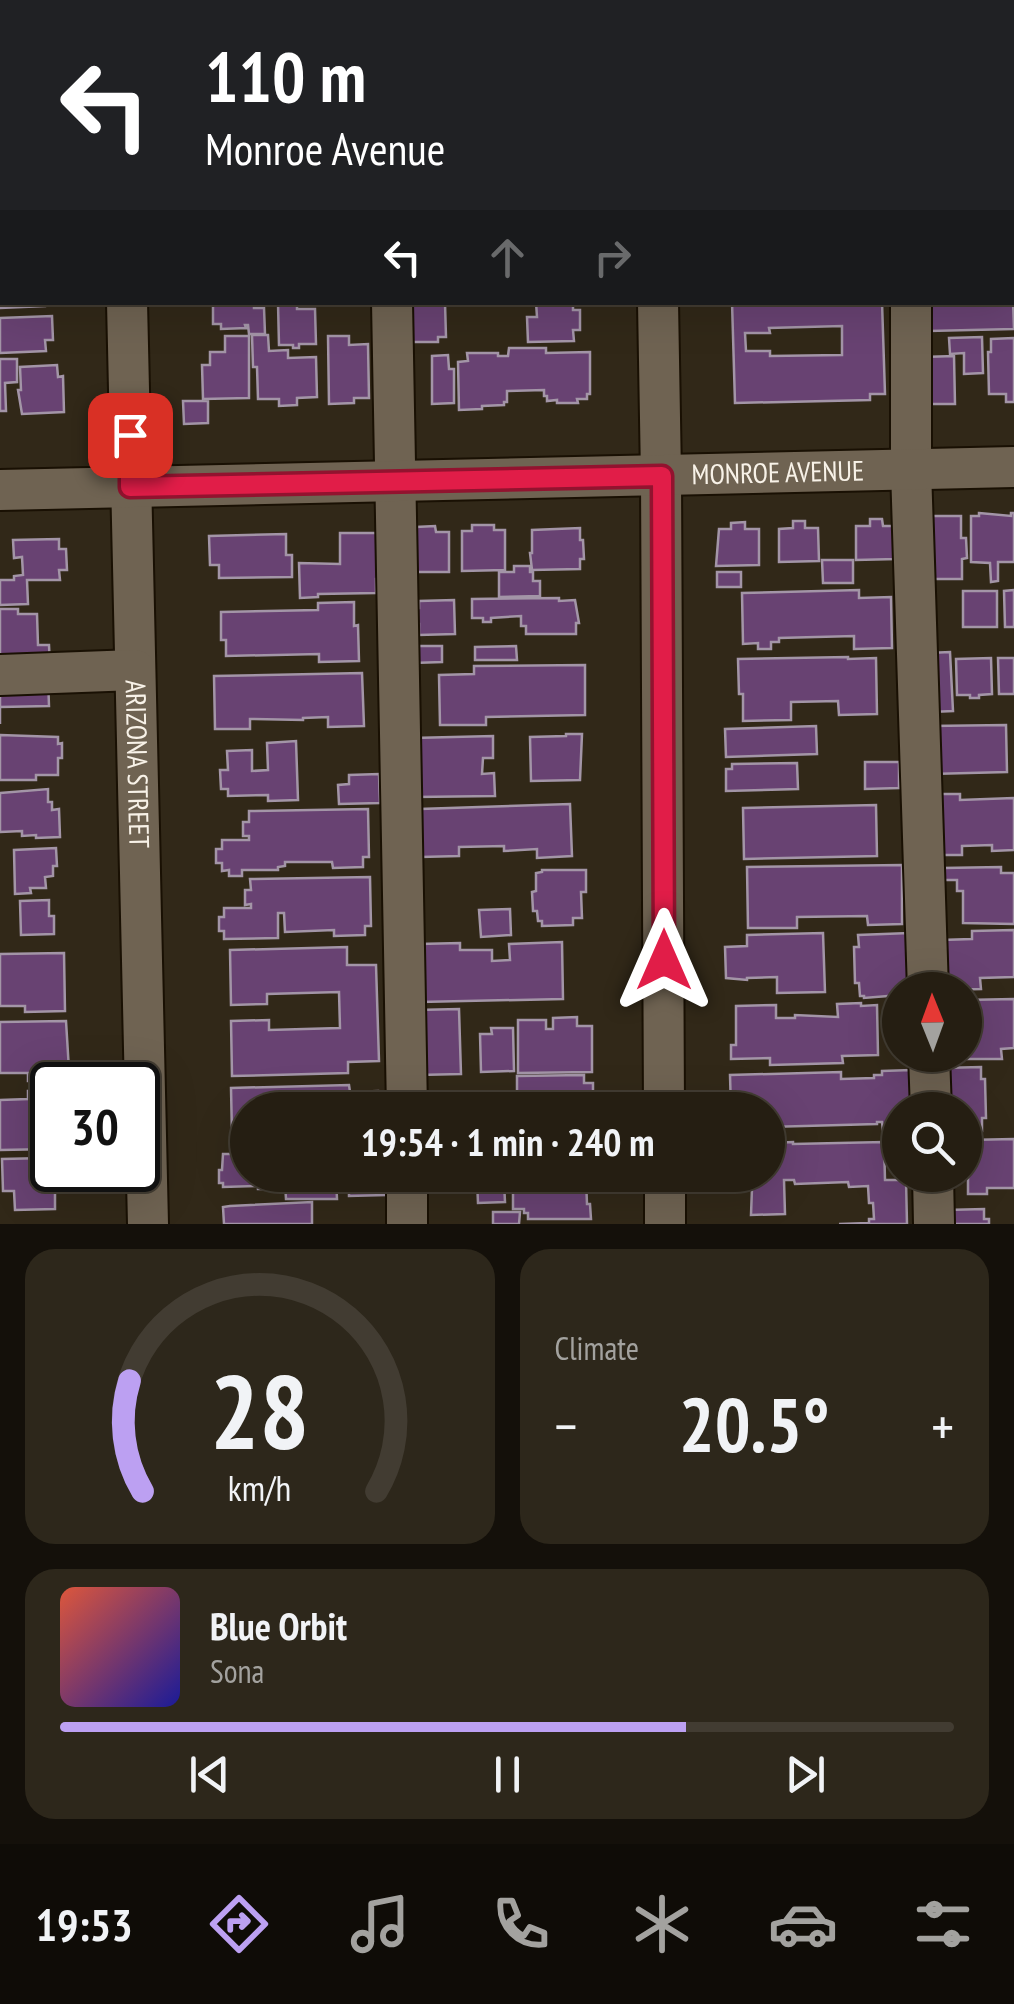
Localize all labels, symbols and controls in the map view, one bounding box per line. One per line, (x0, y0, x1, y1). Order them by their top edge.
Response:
text: 110 m (205, 31, 366, 121)
icon: left (40, 40, 170, 170)
text: Monroe Avenue (205, 119, 445, 177)
icon: left (375, 230, 430, 285)
icon: ahead (480, 230, 535, 285)
icon: right (585, 230, 640, 285)
pin (88, 393, 173, 478)
icon: arrive (103, 408, 158, 463)
street label: MONROE AVENUE (691, 451, 864, 492)
street label: ARIZONA STREET (118, 679, 158, 849)
position arrow (612, 908, 716, 1012)
north arrow (882, 972, 982, 1072)
map controls (882, 972, 982, 1192)
speed limit sign: 30 (30, 1062, 160, 1192)
button: search (882, 1092, 982, 1192)
text: 19:54 · 1 min · 240 m (361, 1117, 654, 1166)
text: Climate (555, 1327, 639, 1369)
text: 28 (210, 1343, 309, 1478)
text: 20.5° (679, 1376, 830, 1473)
text: − (555, 1390, 577, 1461)
text: + (931, 1390, 954, 1461)
text: km/h (228, 1465, 291, 1511)
text: Blue Orbit (210, 1601, 347, 1650)
text: Sona (210, 1650, 264, 1692)
icon: previous (182, 1747, 237, 1802)
icon: pause (480, 1747, 535, 1802)
icon: next (778, 1747, 833, 1802)
icon: directions (204, 1889, 274, 1959)
icon: music (345, 1889, 415, 1959)
icon: phone (486, 1889, 556, 1959)
icon: climate (627, 1889, 697, 1959)
icon: car (768, 1889, 838, 1959)
icon: filters (908, 1889, 978, 1959)
text: 19:53 (35, 1895, 133, 1953)

